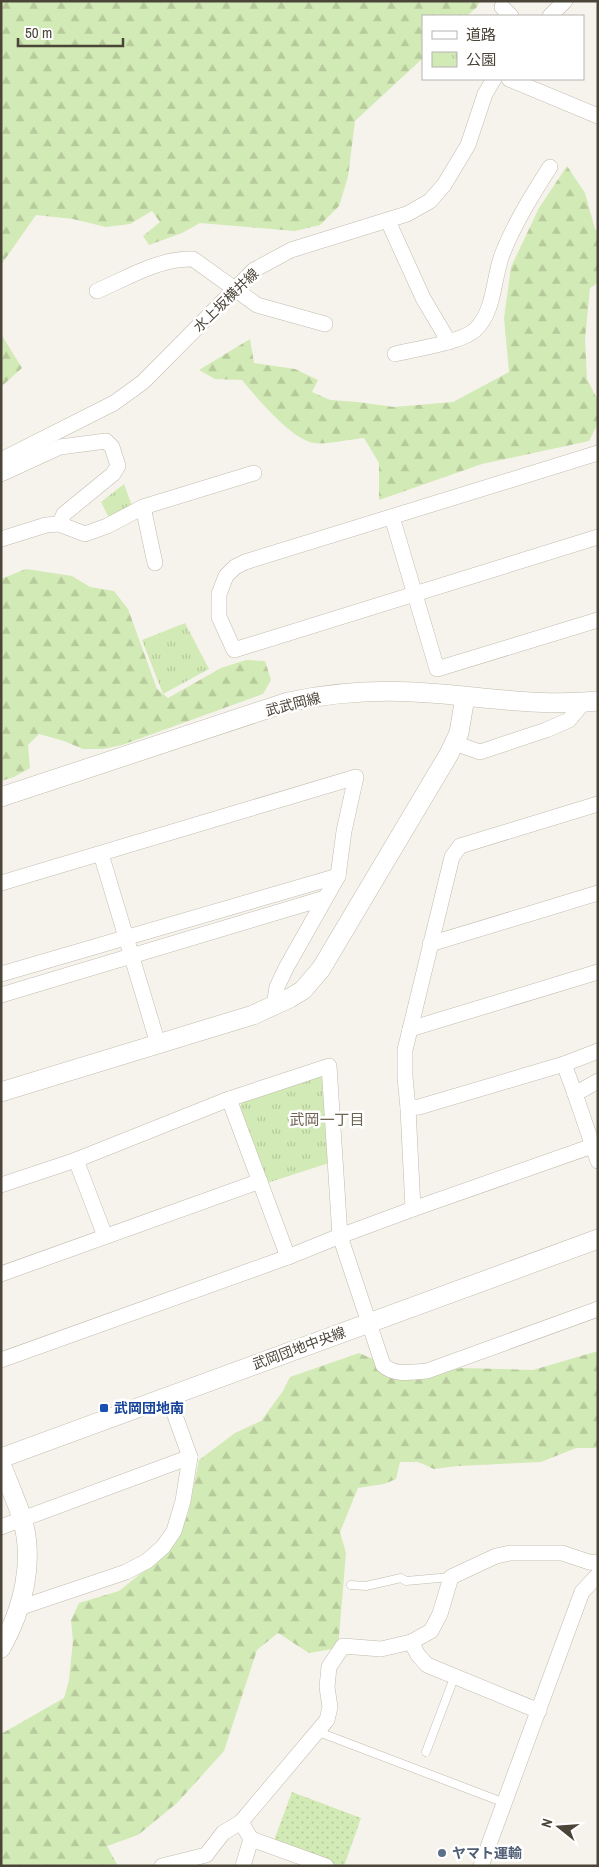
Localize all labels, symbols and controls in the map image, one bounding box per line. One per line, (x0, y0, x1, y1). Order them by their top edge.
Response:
scale bar (18, 15, 122, 47)
legend (422, 15, 584, 80)
text: 50 m (25, 22, 52, 43)
text: 道路 (466, 24, 496, 45)
text: 公園 (466, 49, 496, 70)
street label: 水上坂横井線 (190, 264, 262, 336)
street label: 武武岡線 (264, 688, 322, 720)
district label: 武岡一丁目 (289, 1109, 365, 1130)
street label: 武岡団地中央線 (250, 1323, 348, 1373)
place label: 武岡団地南 (114, 1399, 184, 1417)
marker: 武岡団地南 (98, 1402, 110, 1414)
north arrow (534, 1802, 584, 1852)
text: N (537, 1817, 556, 1830)
place label: ヤマト運輸 (452, 1844, 522, 1862)
marker: ヤマト運輸 (436, 1847, 448, 1859)

